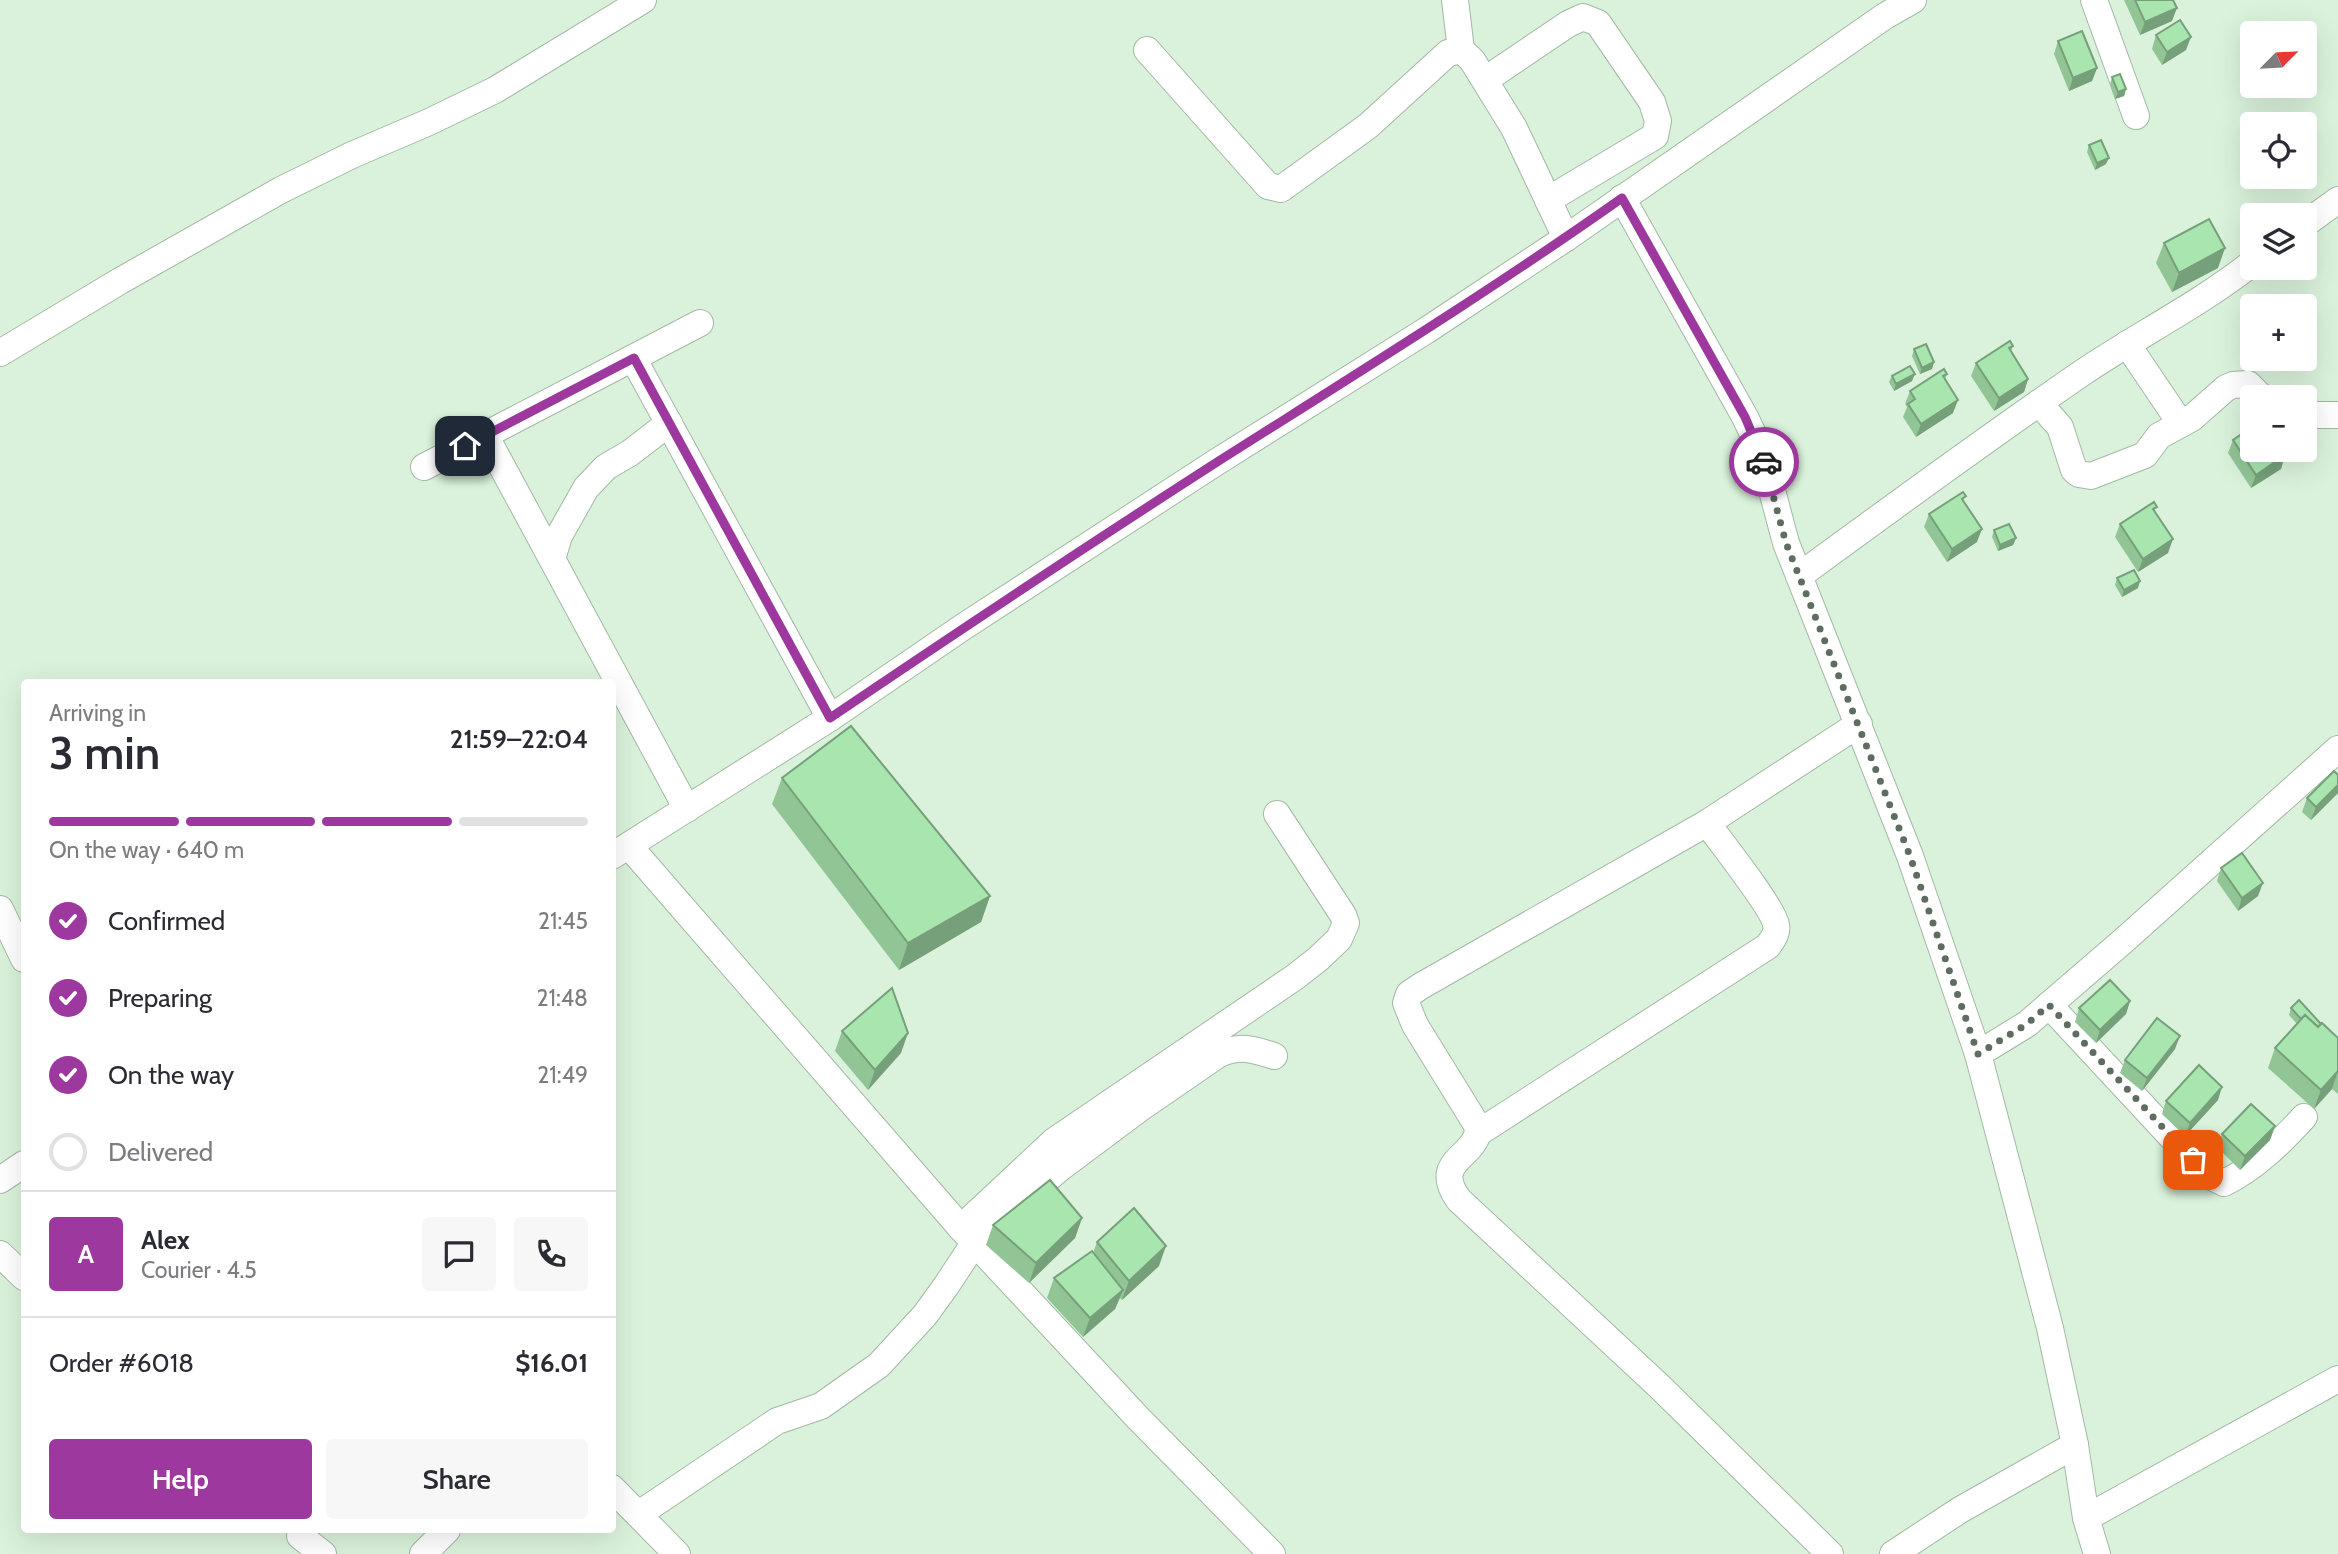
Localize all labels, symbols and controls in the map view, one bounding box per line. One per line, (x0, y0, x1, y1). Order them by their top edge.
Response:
north arrow (2240, 21, 2317, 98)
map controls (2240, 21, 2317, 462)
button: locate (2240, 112, 2317, 189)
button: layers (2240, 203, 2317, 280)
button: + (2240, 294, 2317, 371)
button: − (2240, 385, 2317, 462)
pin (435, 416, 495, 476)
icon: home (446, 427, 484, 465)
courier (1729, 427, 1799, 497)
icon: car (1745, 443, 1783, 481)
text: Arriving in (49, 699, 146, 727)
text: 21:59–22:04 (450, 723, 588, 755)
text: 3 min (49, 725, 160, 781)
text: On the way · 640 m (49, 836, 244, 864)
icon: check (49, 902, 87, 940)
text: Confirmed (108, 905, 225, 937)
text: 21:45 (538, 907, 588, 935)
icon: check (49, 979, 87, 1017)
text: Preparing (108, 982, 212, 1014)
text: 21:48 (536, 984, 588, 1012)
icon: check (49, 1056, 87, 1094)
text: On the way (108, 1059, 234, 1091)
text: 21:49 (537, 1061, 588, 1089)
pin (2163, 1130, 2223, 1190)
text: Delivered (108, 1136, 213, 1168)
icon: bag (2174, 1141, 2212, 1179)
button: chat (422, 1217, 496, 1291)
button: phone (514, 1217, 588, 1291)
text: Alex (141, 1224, 190, 1256)
text: A (78, 1238, 94, 1270)
text: Courier · 4.5 (141, 1256, 257, 1284)
text: Order #6018 (49, 1347, 194, 1379)
text: $16.01 (515, 1347, 588, 1379)
button: Help (49, 1439, 312, 1519)
button: Share (326, 1439, 588, 1519)

